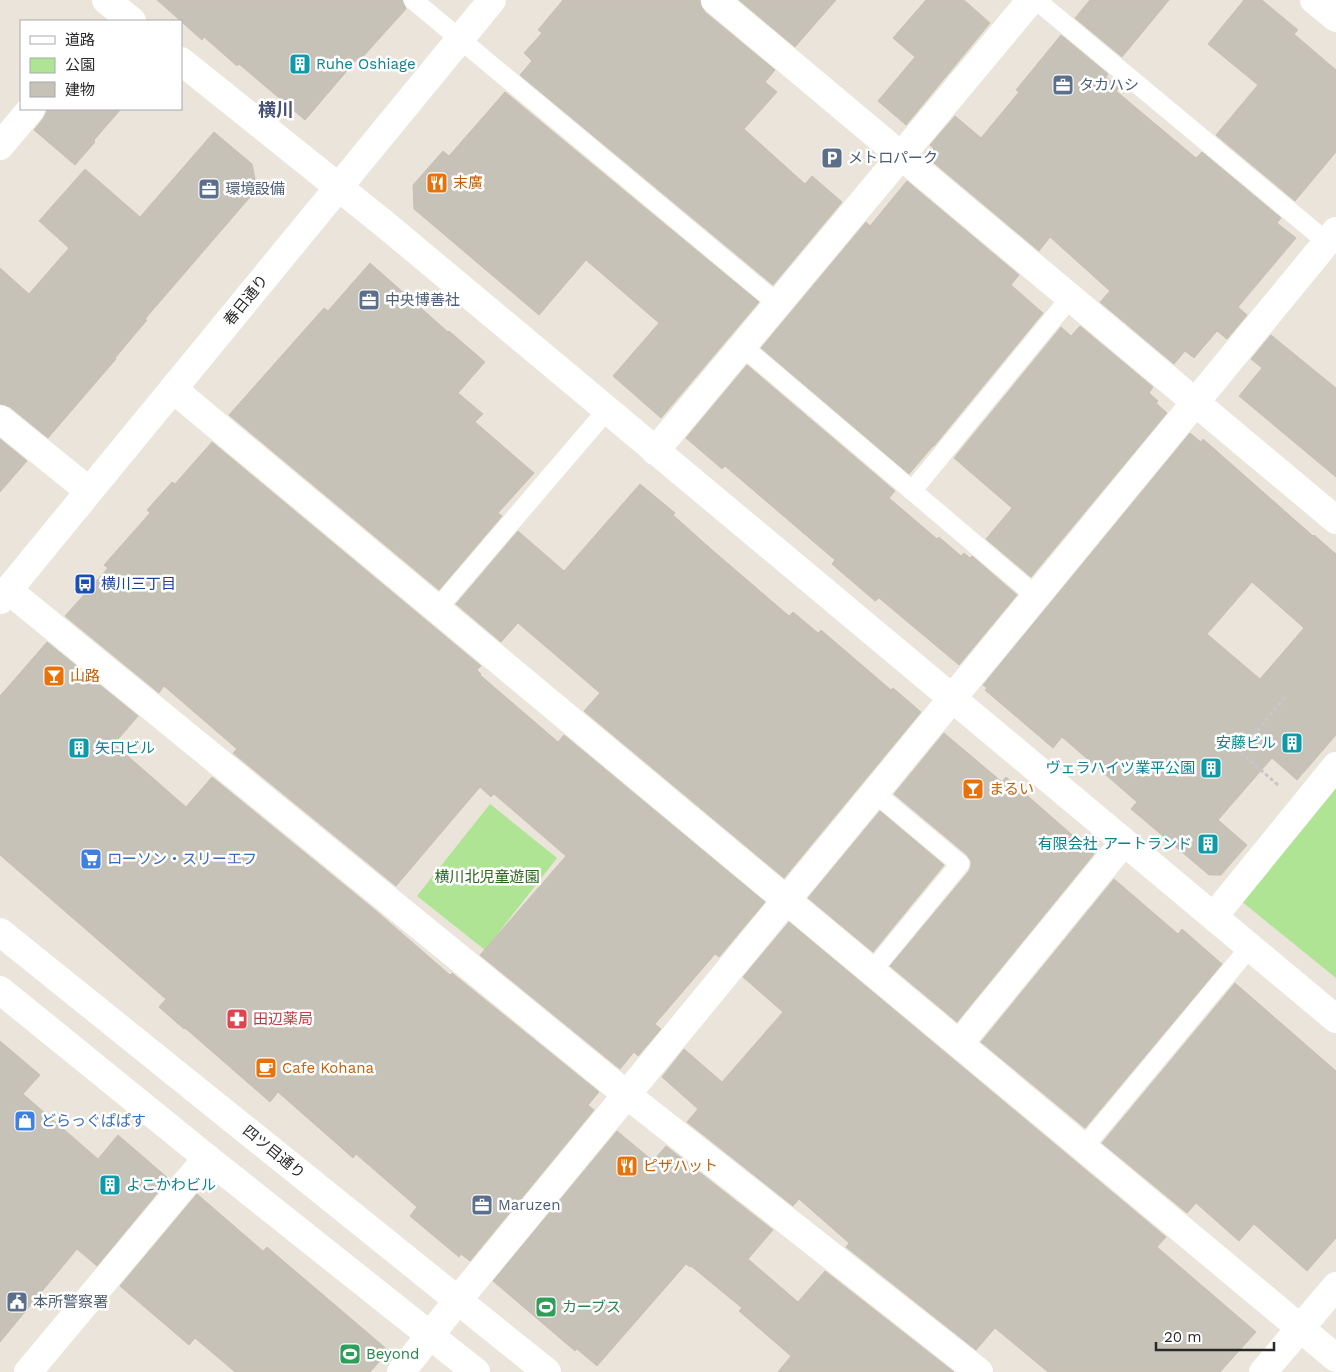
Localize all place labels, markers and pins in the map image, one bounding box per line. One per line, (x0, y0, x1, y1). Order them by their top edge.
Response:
building icon: Ruhe Oshiage (288, 52, 312, 76)
place label: Ruhe Oshiage (316, 55, 416, 73)
office icon: タカハシ (1051, 73, 1075, 97)
place label: タカハシ (1079, 76, 1139, 94)
parking icon: メトロパーク (820, 146, 844, 170)
place label: メトロパーク (848, 149, 938, 167)
restaurant icon: 末廣 (425, 171, 449, 195)
place label: 末廣 (453, 174, 483, 192)
office icon: 環境設備 (197, 177, 221, 201)
place label: 環境設備 (225, 180, 285, 198)
office icon: 中央博善社 (357, 288, 381, 312)
place label: 中央博善社 (385, 291, 460, 309)
bus stop icon: 横川三丁目 (73, 572, 97, 596)
place label: 横川三丁目 (101, 575, 176, 593)
bar icon: 山路 (42, 664, 66, 688)
place label: 山路 (70, 667, 100, 685)
building icon: 安藤ビル (1280, 731, 1304, 755)
place label: 安藤ビル (1216, 734, 1276, 752)
building icon: 矢口ビル (67, 736, 91, 760)
place label: 矢口ビル (95, 739, 155, 757)
building icon: ヴェラハイツ業平公園 (1199, 756, 1223, 780)
place label: ヴェラハイツ業平公園 (1045, 759, 1195, 777)
bar icon: まるい (961, 777, 985, 801)
place label: まるい (989, 780, 1034, 798)
building icon: 有限会社 アートランド (1196, 832, 1220, 856)
place label: 有限会社 アートランド (1038, 835, 1192, 853)
supermarket icon: ローソン・スリーエフ (79, 847, 103, 871)
place label: ローソン・スリーエフ (107, 850, 257, 868)
pharmacy icon: 田辺薬局 (225, 1007, 249, 1031)
place label: 田辺薬局 (253, 1010, 313, 1028)
cafe icon: Cafe Kohana (254, 1056, 278, 1080)
place label: Cafe Kohana (282, 1059, 374, 1077)
shop icon: どらっぐぱぱす (13, 1109, 37, 1133)
place label: どらっぐぱぱす (41, 1112, 146, 1130)
restaurant icon: ピザハット (615, 1154, 639, 1178)
place label: ピザハット (643, 1157, 718, 1175)
building icon: よこかわビル (98, 1173, 122, 1197)
place label: よこかわビル (126, 1176, 216, 1194)
office icon: Maruzen (470, 1193, 494, 1217)
place label: Maruzen (498, 1196, 560, 1214)
public building icon: 本所警察署 (5, 1290, 29, 1314)
place label: 本所警察署 (33, 1293, 108, 1311)
sports icon: カーブス (534, 1295, 558, 1319)
place label: カーブス (562, 1298, 621, 1316)
sports icon: Beyond (338, 1342, 362, 1366)
place label: Beyond (366, 1345, 420, 1363)

